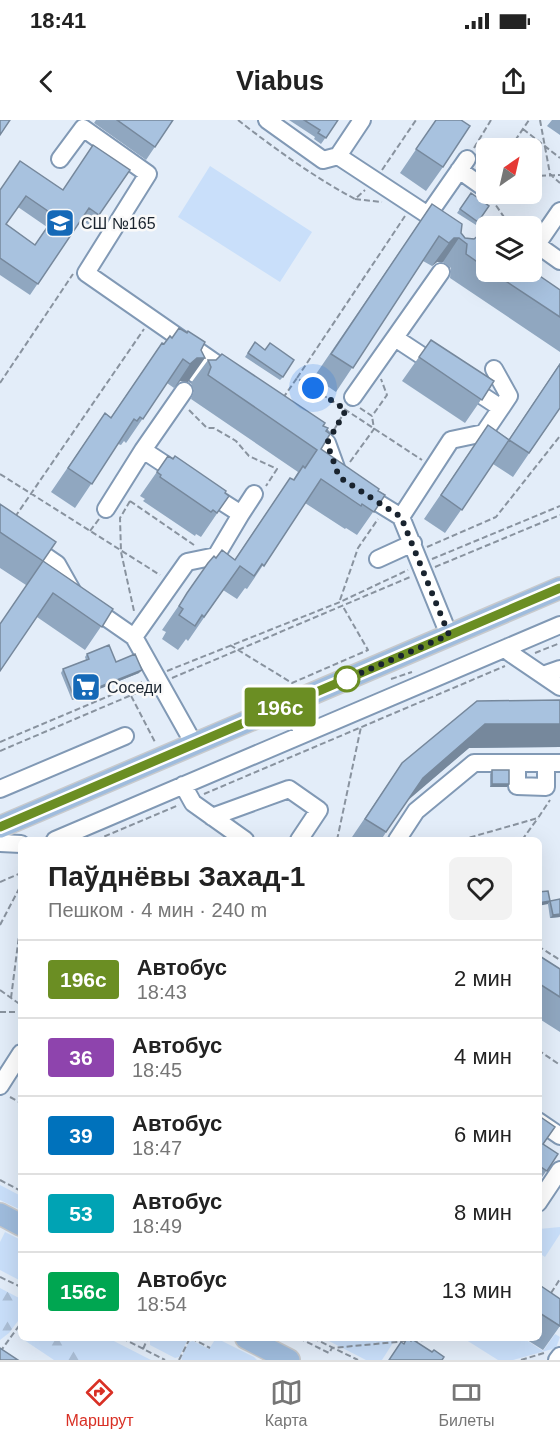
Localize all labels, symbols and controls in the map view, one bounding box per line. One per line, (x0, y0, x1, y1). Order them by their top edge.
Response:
text: 18:41 (30, 8, 86, 33)
icon: back (30, 65, 63, 98)
icon: share (497, 65, 530, 98)
text: Viabus (236, 66, 324, 96)
north arrow (476, 138, 542, 204)
map controls (476, 138, 542, 282)
school or university icon: СШ №165 (44, 207, 76, 239)
place label: СШ №165 (81, 215, 156, 232)
button: layers (476, 216, 542, 282)
your location (298, 373, 328, 403)
unlabelled marker (334, 666, 360, 692)
supermarket icon: Соседи (70, 671, 102, 703)
place label: Соседи (107, 679, 162, 696)
line badge: 196с (238, 688, 322, 726)
text: 196с (257, 696, 303, 719)
button: heart (449, 857, 512, 920)
text: Паўднёвы Захад-1 (48, 861, 305, 892)
text: Пешком · 4 мин · 240 m (48, 899, 267, 921)
text: Автобус (137, 955, 227, 980)
text: 2 мин (454, 966, 512, 991)
text: 196с (60, 968, 107, 991)
text: 18:43 (137, 981, 187, 1003)
text: Автобус (132, 1033, 222, 1058)
text: 4 мин (454, 1044, 512, 1069)
text: 36 (69, 1046, 93, 1069)
text: 18:45 (132, 1059, 182, 1081)
text: Автобус (132, 1111, 222, 1136)
text: 6 мин (454, 1122, 512, 1147)
text: 39 (69, 1124, 93, 1147)
text: 18:47 (132, 1137, 182, 1159)
text: Автобус (132, 1189, 222, 1214)
text: 8 мин (454, 1200, 512, 1225)
text: 53 (69, 1202, 93, 1225)
text: 18:49 (132, 1215, 182, 1237)
text: Автобус (137, 1267, 227, 1292)
text: 13 мин (442, 1278, 512, 1303)
text: 156с (60, 1280, 107, 1303)
text: 18:54 (137, 1293, 187, 1315)
tab: Маршрут (66, 1376, 134, 1430)
tab: Карта (265, 1376, 308, 1430)
tab: Билеты (439, 1376, 494, 1430)

